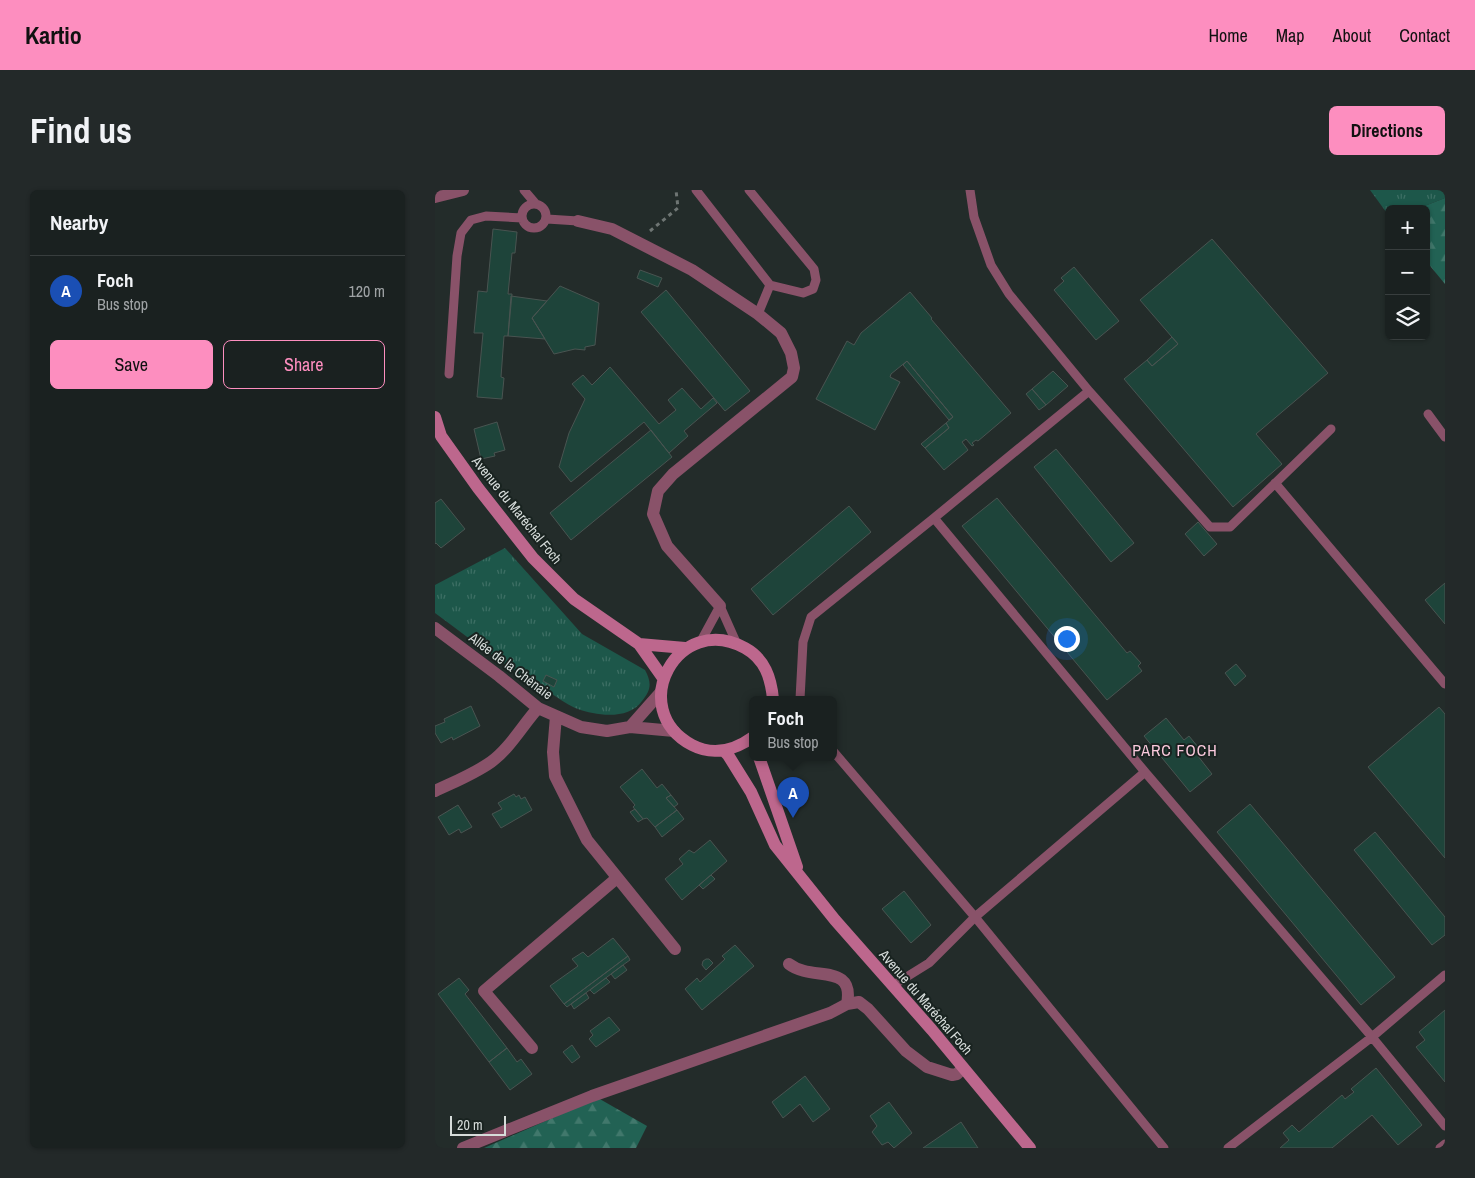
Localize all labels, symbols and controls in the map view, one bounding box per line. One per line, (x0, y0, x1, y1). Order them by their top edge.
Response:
text: Kartio (25, 19, 82, 51)
text: Home (1208, 23, 1248, 48)
text: Map (1276, 23, 1305, 48)
text: About (1333, 23, 1371, 48)
text: Contact (1399, 23, 1450, 48)
button: Directions (1329, 106, 1445, 155)
text: Find us (30, 107, 132, 154)
map controls (1385, 205, 1430, 340)
button: + (1385, 205, 1430, 250)
text: Nearby (50, 208, 108, 237)
button: − (1385, 250, 1430, 295)
text: Foch (97, 267, 133, 293)
text: A (61, 280, 71, 302)
text: 120 m (349, 280, 385, 302)
text: Bus stop (97, 293, 148, 315)
button: layers (1385, 295, 1430, 340)
button: Save (50, 340, 213, 389)
button: Share (223, 340, 385, 389)
street label: Avenue du Maréchal Foch (467, 452, 566, 567)
your location (1054, 626, 1080, 652)
street label: Allée de la Chênaie (465, 628, 556, 703)
popup (749, 696, 837, 761)
text: Foch (767, 705, 804, 731)
text: Bus stop (767, 731, 819, 753)
district label: PARC FOCH (1132, 739, 1218, 761)
pin: A (777, 777, 809, 818)
street label: Avenue du Maréchal Foch (875, 945, 977, 1058)
scale bar (450, 1113, 506, 1136)
text: 20 m (457, 1116, 483, 1134)

